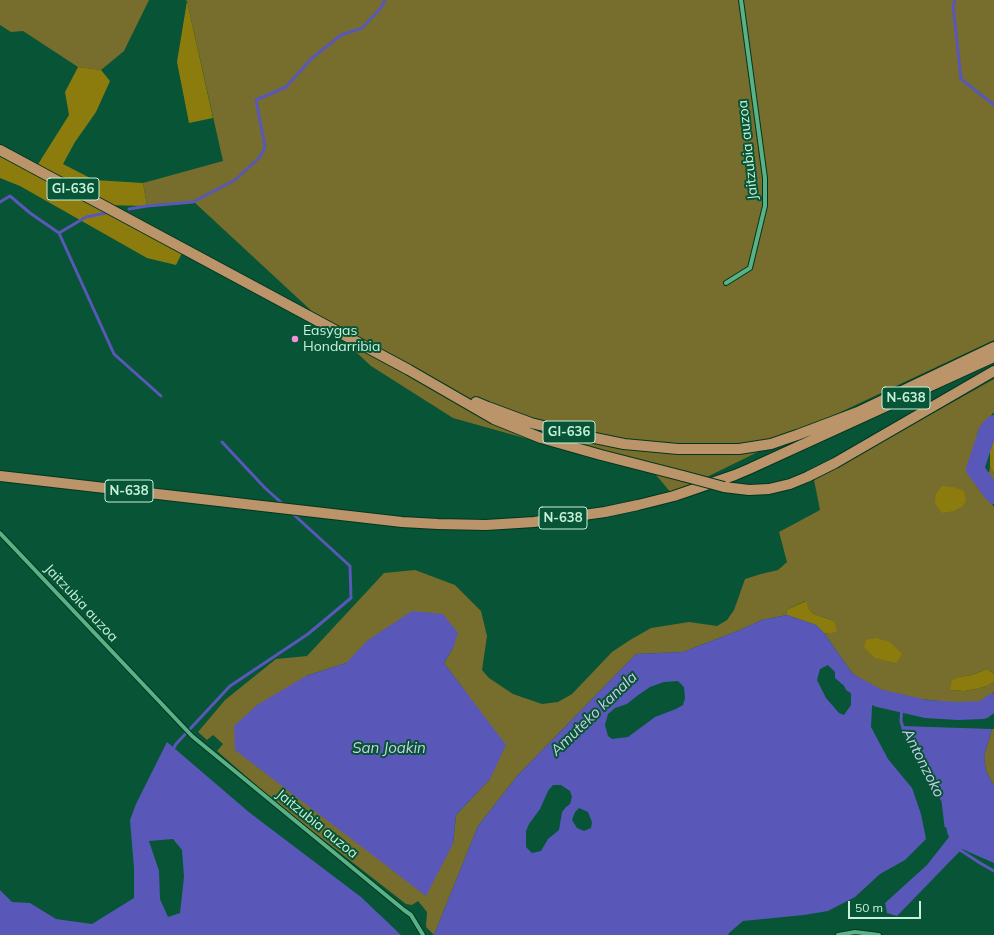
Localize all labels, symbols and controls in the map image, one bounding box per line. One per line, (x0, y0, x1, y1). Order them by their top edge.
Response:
street label: Jaitzubia auzoa (734, 99, 762, 201)
road number: GI-636 (47, 178, 99, 200)
place label: Easygas Hondarribia (303, 323, 380, 356)
marker: Easygas Hondarribia (290, 334, 300, 344)
road number: N-638 (882, 387, 930, 409)
road number: GI-636 (543, 421, 595, 443)
road number: N-638 (105, 480, 153, 502)
road number: N-638 (539, 507, 587, 529)
street label: Jaitzubia auzoa (41, 561, 121, 645)
water label: Amuteko kanala (547, 668, 641, 760)
water label: Antonzoko (898, 726, 948, 800)
water label: San Joakin (352, 739, 426, 757)
street label: Jaitzubia auzoa (273, 786, 361, 862)
scale bar (850, 893, 923, 919)
text: 50 m (855, 900, 883, 915)

